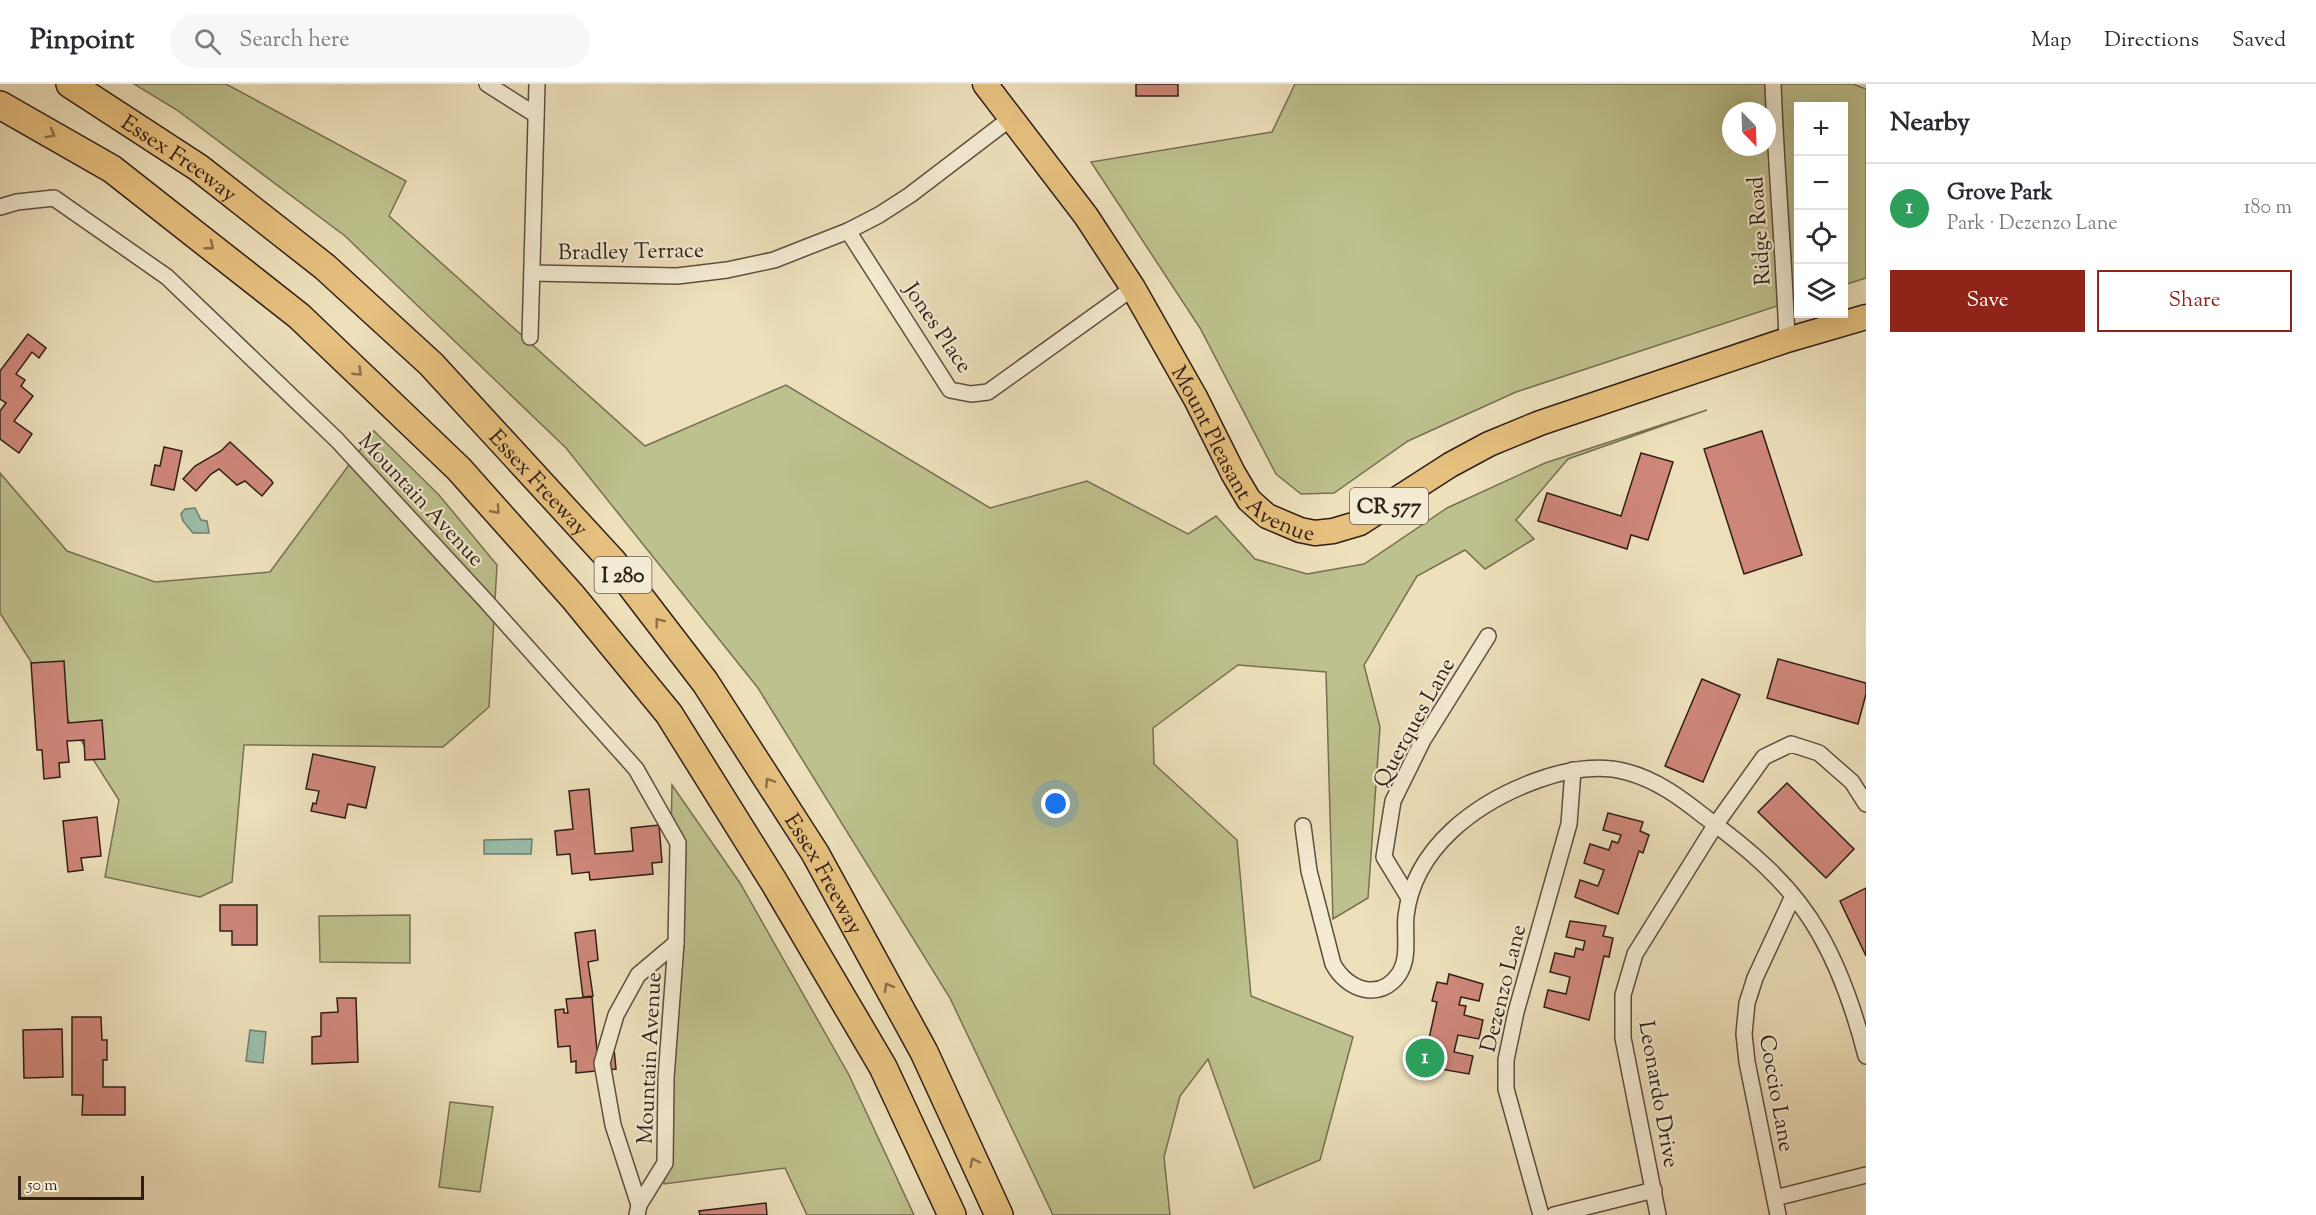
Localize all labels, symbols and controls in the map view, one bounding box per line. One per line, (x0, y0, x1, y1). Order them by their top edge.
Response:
search box (170, 14, 590, 68)
text: Pinpoint (30, 21, 134, 61)
icon: search (191, 25, 224, 58)
text: Search here (239, 25, 350, 57)
text: Map (2031, 26, 2071, 56)
text: Directions (2104, 26, 2199, 56)
text: Saved (2232, 26, 2286, 56)
north arrow (1722, 102, 1776, 156)
map controls (1794, 102, 1848, 318)
button: + (1794, 102, 1848, 156)
text: Nearby (1890, 105, 1970, 142)
street label: Essex Freeway (114, 108, 243, 211)
one-way arrow (45, 127, 55, 139)
button: − (1794, 156, 1848, 210)
street label: Ridge Road (1741, 175, 1781, 286)
text: Grove Park (1947, 178, 2053, 210)
text: 1 (1906, 194, 1913, 223)
text: 180 m (2244, 194, 2292, 223)
button: locate (1794, 210, 1848, 264)
text: Park · Dezenzo Lane (1947, 210, 2118, 239)
street label: Bradley Terrace (558, 236, 704, 270)
one-way arrow (203, 239, 214, 250)
button: layers (1794, 264, 1848, 318)
button: Save (1890, 270, 2085, 332)
button: Share (2097, 270, 2292, 332)
street label: Jones Place (894, 276, 979, 380)
street label: Mount Pleasant Avenue (1161, 361, 1317, 552)
one-way arrow (351, 365, 362, 376)
street label: Essex Freeway (480, 423, 595, 544)
street label: Mountain Avenue (349, 427, 490, 575)
road number: CR 577 (1350, 488, 1428, 524)
one-way arrow (489, 504, 500, 514)
road number: I 280 (594, 557, 652, 593)
one-way arrow (655, 617, 666, 628)
street label: Querques Lane (1367, 653, 1465, 794)
one-way arrow (765, 778, 777, 788)
your location (1041, 789, 1070, 818)
street label: Essex Freeway (775, 808, 870, 941)
street label: Dezenzo Lane (1474, 921, 1536, 1056)
street label: Mountain Avenue (631, 971, 671, 1145)
one-way arrow (884, 983, 895, 993)
street label: Leonardo Drive (1628, 1019, 1686, 1170)
street label: Coccio Lane (1749, 1032, 1801, 1155)
pin: 1 (1406, 1036, 1444, 1080)
one-way arrow (970, 1157, 982, 1168)
scale bar (18, 1173, 144, 1200)
text: 50 m (27, 1175, 58, 1198)

